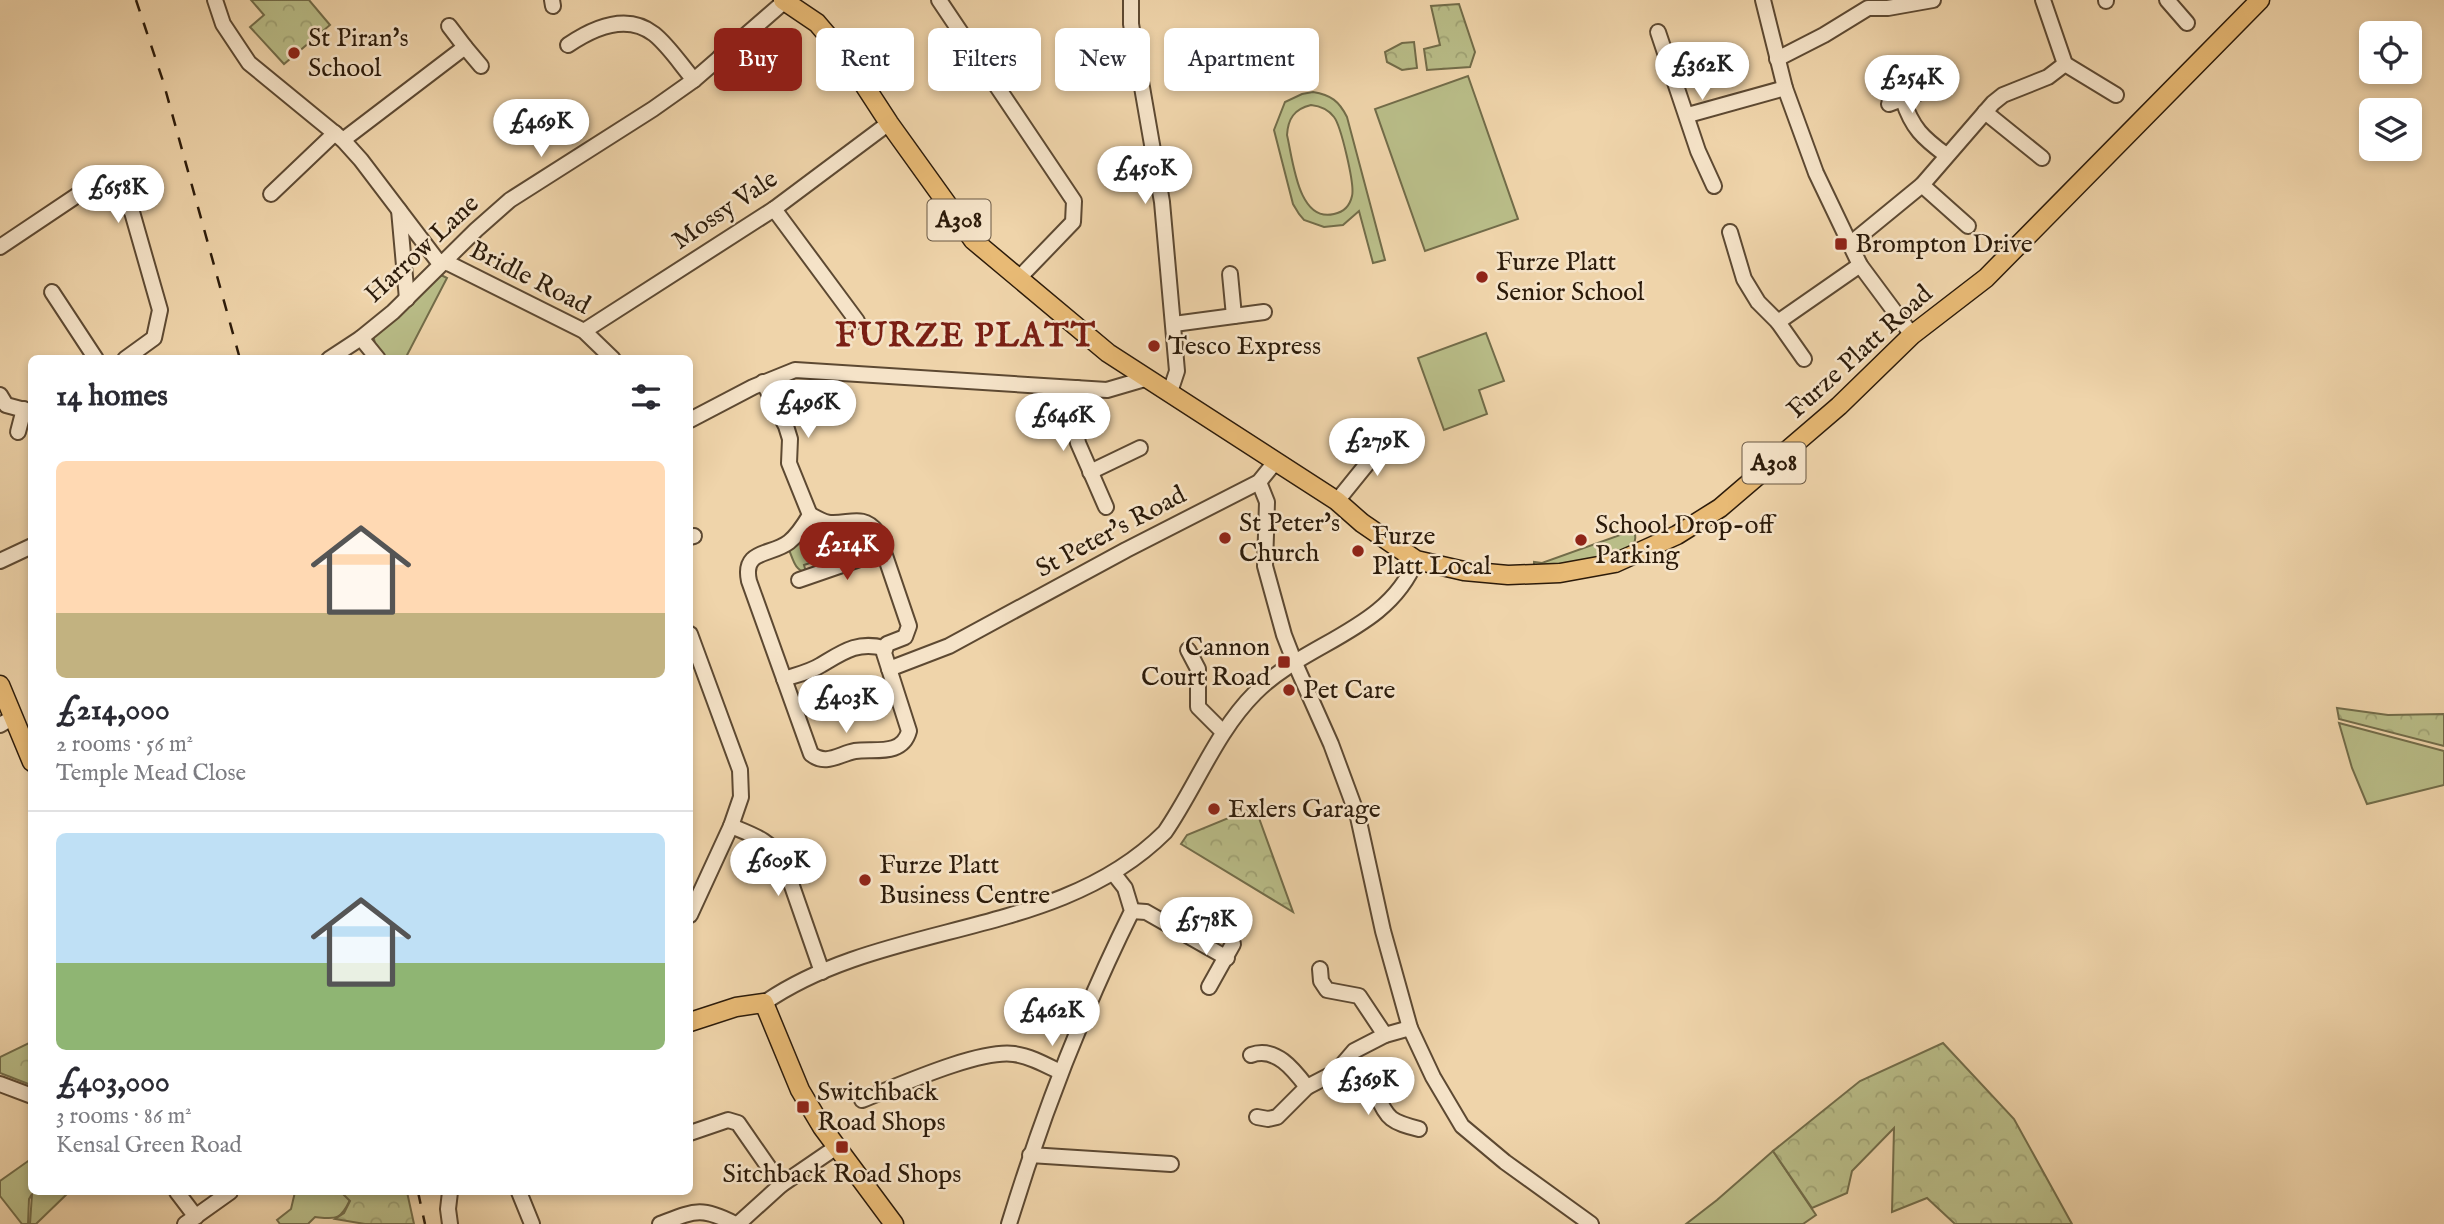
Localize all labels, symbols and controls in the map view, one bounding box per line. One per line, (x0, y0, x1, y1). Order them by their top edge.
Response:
map controls (2359, 21, 2422, 161)
button: locate (2359, 21, 2422, 84)
place label: St Piran's School (308, 22, 409, 85)
chip: Buy (714, 28, 802, 91)
chip: Rent (816, 28, 914, 91)
chip: Filters (928, 28, 1041, 91)
chip: New (1055, 28, 1150, 91)
chip: Apartment (1164, 28, 1319, 91)
pin: £362K (1653, 42, 1751, 102)
marker: St Piran's School (286, 45, 302, 61)
text: £362K (1671, 50, 1733, 79)
pin: £254K (1863, 55, 1961, 115)
text: £254K (1881, 63, 1943, 92)
button: layers (2359, 98, 2422, 161)
pin: £469K (492, 100, 590, 159)
text: £469K (509, 107, 573, 136)
pin: £450K (1096, 146, 1194, 206)
text: £450K (1113, 154, 1177, 183)
street label: Mossy Vale (666, 163, 784, 257)
pin: £658K (69, 166, 167, 225)
text: £658K (88, 173, 148, 202)
street label: Harrow Lane (358, 188, 486, 310)
road number: A308 (928, 200, 990, 240)
place label: Brompton Drive (1855, 228, 2033, 261)
street label: Bridle Road (464, 234, 596, 322)
marker: Brompton Drive (1833, 236, 1849, 252)
place label: Furze Platt Senior School (1496, 246, 1645, 309)
marker: Furze Platt Senior School (1474, 269, 1490, 285)
street label: Furze Platt Road (1780, 278, 1940, 426)
district label: FURZE PLATT (835, 316, 1097, 358)
place label: Tesco Express (1168, 330, 1321, 363)
marker: Tesco Express (1146, 338, 1162, 354)
text: 14 homes (56, 378, 168, 416)
icon: filters (627, 378, 665, 416)
pin: £496K (759, 380, 857, 440)
text: £496K (776, 388, 840, 417)
pin: £646K (1014, 393, 1112, 453)
text: £646K (1031, 401, 1095, 430)
pin: £279K (1328, 419, 1426, 478)
text: £279K (1345, 426, 1409, 455)
road number: A308 (1742, 442, 1806, 484)
street label: St Peter's Road (1030, 479, 1192, 585)
icon: home (298, 507, 424, 633)
place label: St Peter's Church (1239, 507, 1340, 570)
place label: School Drop-off Parking (1595, 509, 1777, 572)
place label: Furze Platt Local (1372, 520, 1492, 583)
pin: £214K (798, 522, 896, 582)
text: £214K (815, 530, 879, 559)
marker: St Peter's Church (1217, 530, 1233, 546)
marker: School Drop-off Parking (1573, 532, 1589, 548)
marker: Furze Platt Local (1350, 543, 1366, 559)
place label: Cannon Court Road (1141, 631, 1270, 694)
marker: Cannon Court Road (1276, 654, 1292, 670)
place label: Pet Care (1303, 674, 1396, 707)
pin: £403K (797, 676, 895, 735)
marker: Pet Care (1281, 682, 1297, 698)
text: £403K (814, 683, 878, 712)
text: £214,000 (56, 692, 170, 730)
text: 2 rooms · 56 m² (56, 730, 193, 759)
text: Temple Mead Close (56, 759, 246, 788)
place label: Exlers Garage (1228, 793, 1381, 826)
marker: Exlers Garage (1206, 801, 1222, 817)
pin: £609K (729, 838, 827, 898)
text: £609K (746, 846, 810, 875)
place label: Furze Platt Business Centre (879, 849, 1050, 912)
marker: Furze Platt Business Centre (857, 872, 873, 888)
icon: home (298, 879, 424, 1005)
pin: £578K (1157, 898, 1255, 957)
text: £578K (1176, 905, 1236, 934)
pin: £462K (1003, 988, 1101, 1048)
text: £462K (1020, 996, 1084, 1025)
pin: £369K (1319, 1058, 1417, 1117)
text: £403,000 (56, 1064, 170, 1102)
text: £369K (1338, 1065, 1398, 1094)
place label: Switchback Road Shops (817, 1076, 946, 1139)
marker: Switchback Road Shops (795, 1099, 811, 1115)
text: 3 rooms · 86 m² (56, 1102, 192, 1131)
text: Kensal Green Road (56, 1131, 242, 1160)
marker: Sitchback Road Shops (834, 1139, 850, 1155)
place label: Sitchback Road Shops (723, 1158, 961, 1191)

